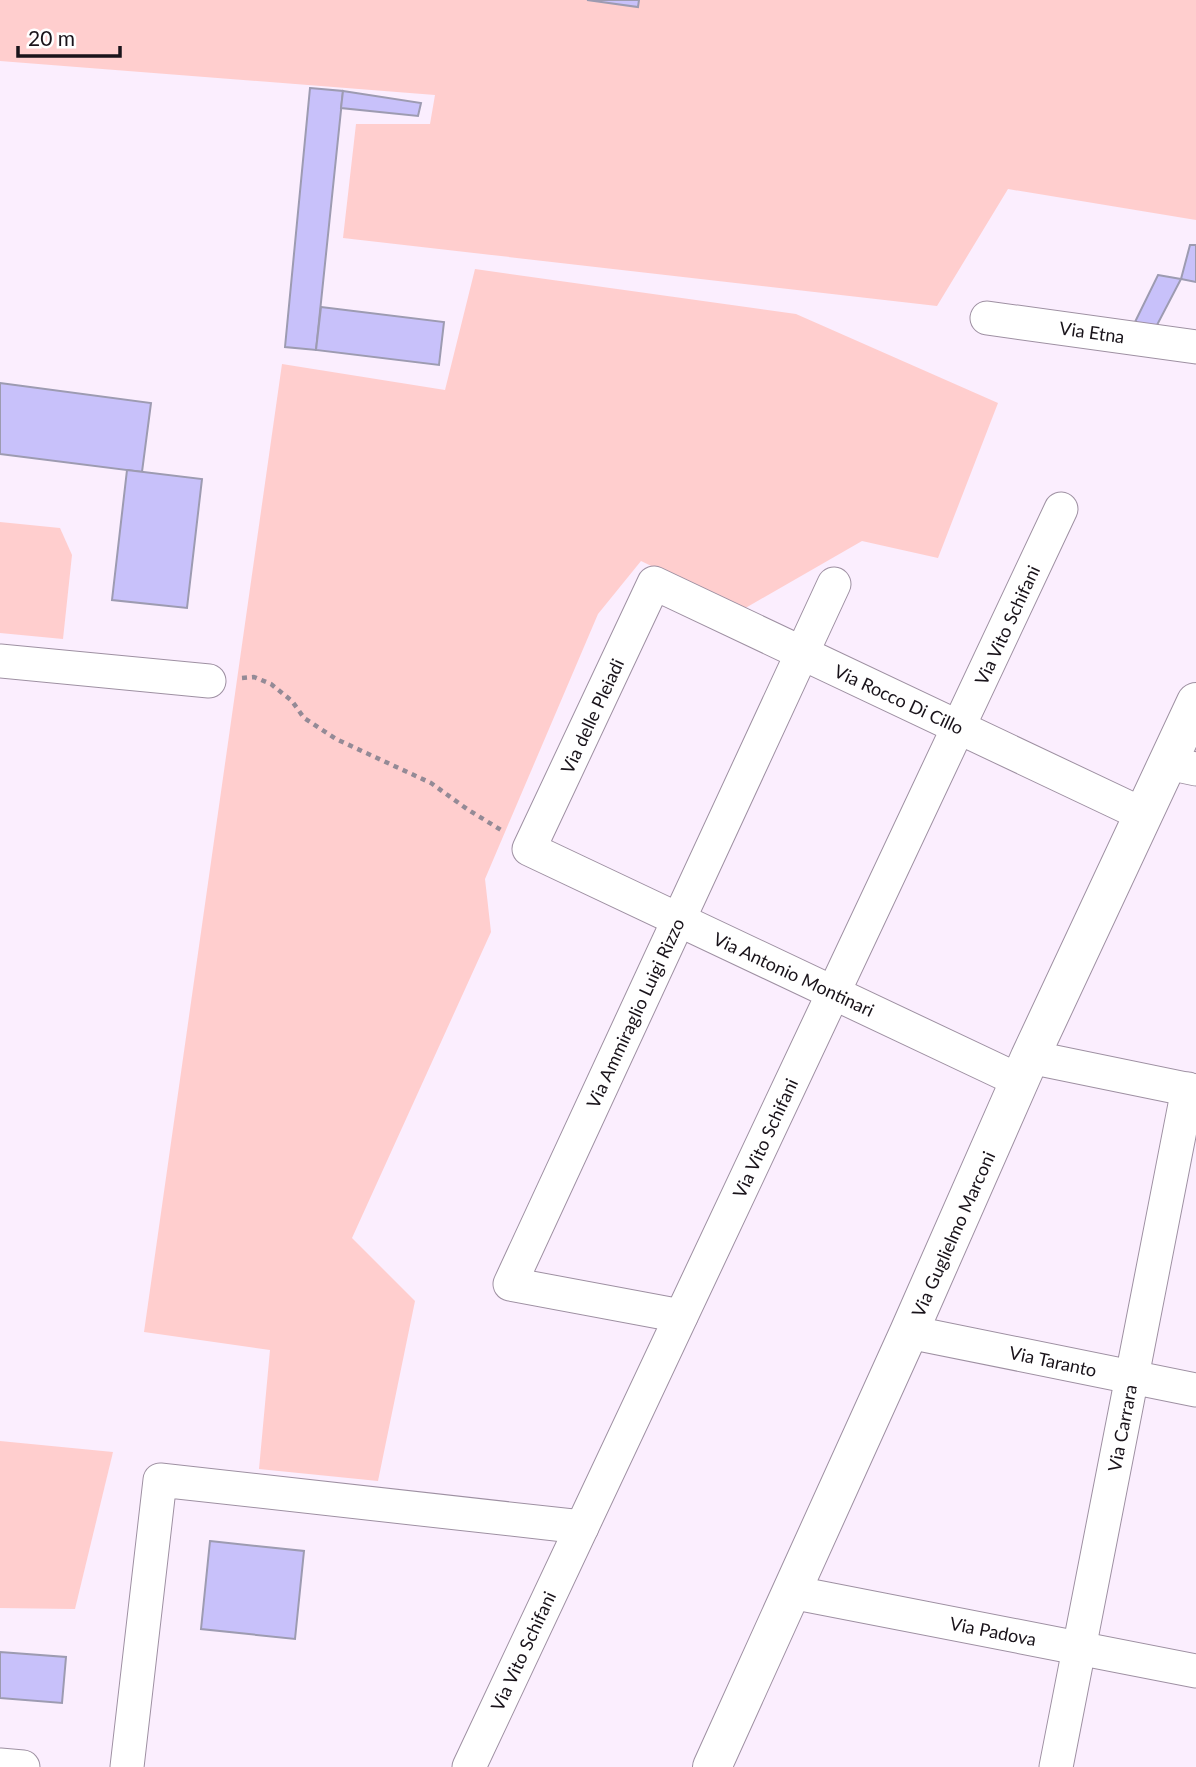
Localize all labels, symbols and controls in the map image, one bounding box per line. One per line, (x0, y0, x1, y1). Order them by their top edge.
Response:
scale bar (18, 14, 119, 58)
text: 20 m (28, 25, 75, 50)
street label: Via Etna (1058, 317, 1126, 347)
street label: Via Vito Schifani (970, 562, 1044, 688)
street label: Via delle Pleiadi (556, 655, 628, 777)
street label: Via Rocco Di Cillo (831, 659, 967, 739)
street label: Via Ammiraglio Luigi Rizzo (581, 915, 689, 1111)
street label: Via Antonio Montinari (710, 927, 878, 1021)
street label: Via Vito Schifani (728, 1075, 802, 1201)
street label: Via Guglielmo Marconi (907, 1148, 999, 1320)
street label: Via Taranto (1007, 1341, 1099, 1381)
street label: Via Carrara (1103, 1383, 1141, 1473)
street label: Via Vito Schifani (486, 1588, 560, 1714)
street label: Via Padova (948, 1612, 1038, 1650)

